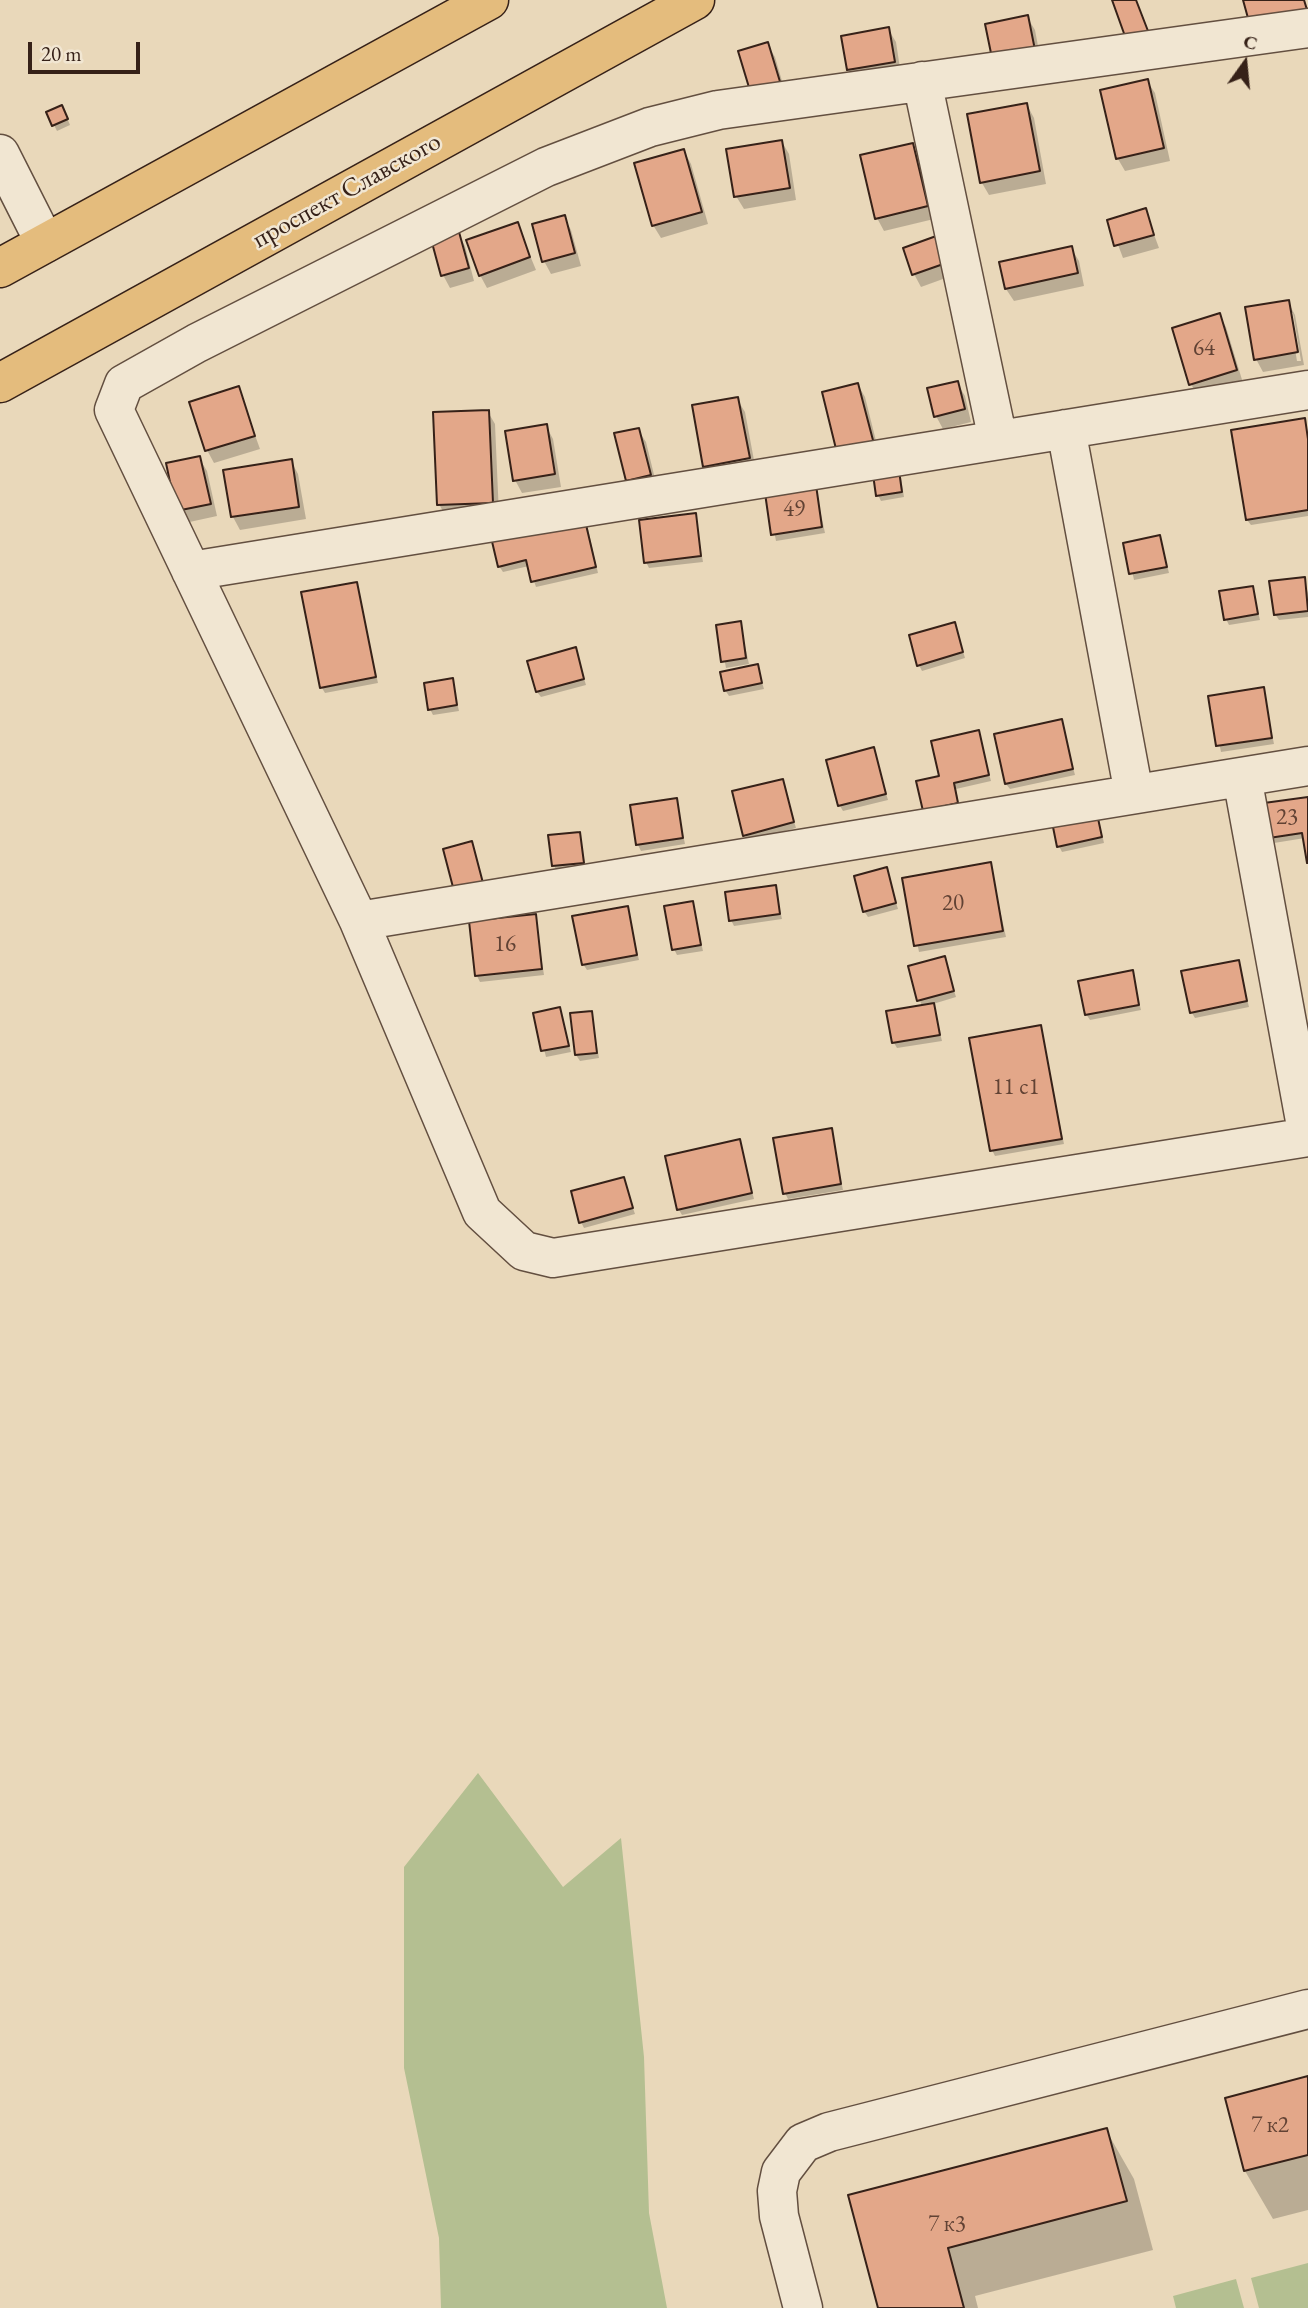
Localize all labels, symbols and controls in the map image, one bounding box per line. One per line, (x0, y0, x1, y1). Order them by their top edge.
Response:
scale bar (32, 28, 144, 72)
north arrow (1210, 28, 1280, 98)
text: С (1241, 28, 1260, 56)
text: 20 m (41, 40, 82, 67)
street label: проспект Славского (247, 126, 447, 256)
house number: 64 (1193, 335, 1215, 363)
house number: 49 (783, 496, 805, 524)
house number: 23 (1276, 804, 1298, 832)
house number: 20 (942, 890, 964, 918)
house number: 16 (494, 931, 516, 959)
house number: 11 с1 (992, 1074, 1040, 1102)
house number: 7 к2 (1251, 2112, 1289, 2140)
house number: 7 к3 (928, 2211, 966, 2239)

